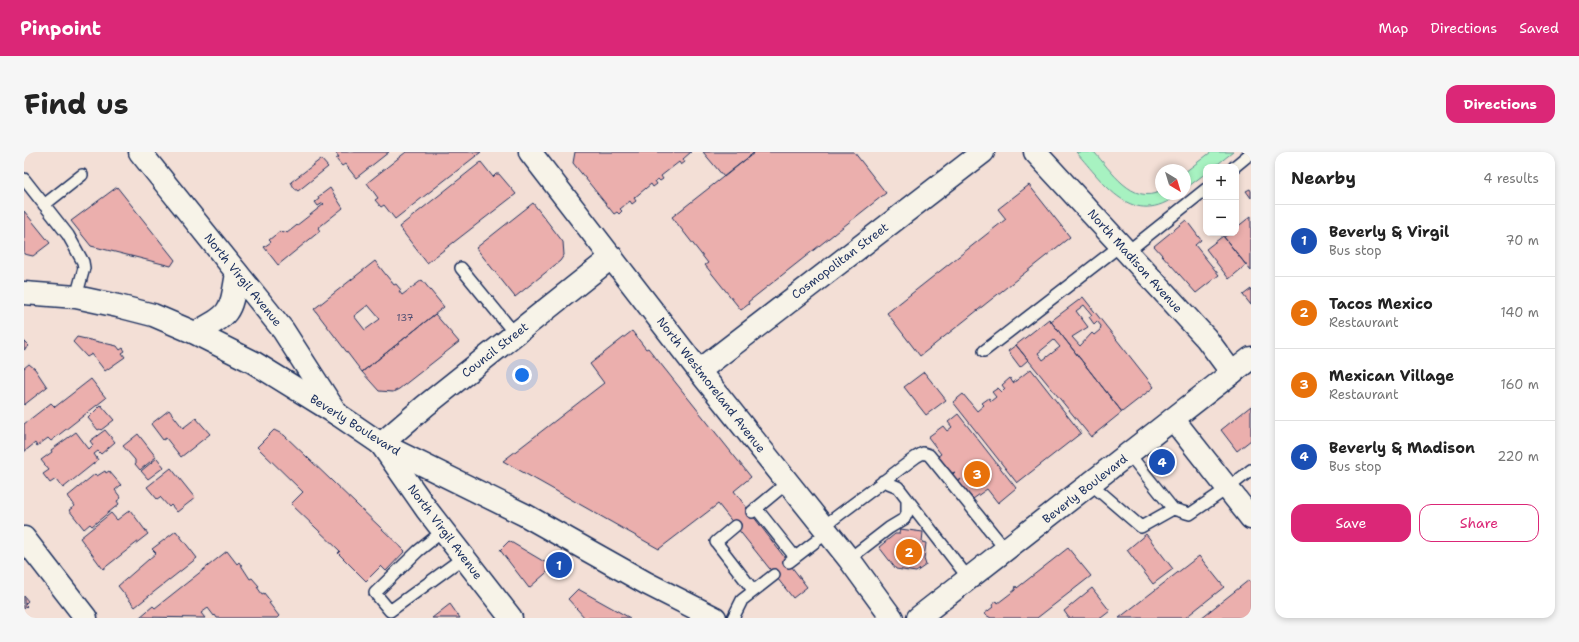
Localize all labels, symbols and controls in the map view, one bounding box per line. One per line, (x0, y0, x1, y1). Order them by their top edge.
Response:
text: Pinpoint (20, 16, 101, 41)
text: Map (1379, 19, 1409, 37)
text: Directions (1431, 19, 1497, 37)
text: Saved (1519, 19, 1559, 37)
text: Find us (24, 85, 129, 123)
button: Directions (1446, 85, 1555, 123)
north arrow (1155, 164, 1191, 200)
map controls (1203, 164, 1239, 236)
button: + (1203, 164, 1239, 200)
text: Nearby (1291, 167, 1356, 189)
text: 4 results (1483, 170, 1539, 187)
button: − (1203, 200, 1239, 236)
street label: North Madison Avenue (1084, 206, 1186, 316)
street label: Cosmopolitan Street (788, 219, 892, 303)
text: Beverly & Virgil (1329, 222, 1449, 242)
street label: North Virgil Avenue (201, 230, 286, 330)
text: 1 (1301, 232, 1307, 249)
text: 70 m (1505, 232, 1539, 249)
text: Bus stop (1329, 242, 1381, 259)
text: Tacos Mexico (1329, 294, 1433, 314)
text: 2 (1299, 304, 1309, 321)
text: 140 m (1500, 304, 1539, 321)
house number: 137 (397, 311, 413, 324)
street label: North Westmoreland Avenue (653, 314, 769, 456)
text: Restaurant (1329, 314, 1399, 331)
street label: Council Street (458, 319, 532, 381)
your location (512, 365, 532, 385)
text: Mexican Village (1329, 366, 1454, 386)
text: 3 (1299, 376, 1309, 393)
text: 160 m (1501, 376, 1539, 393)
text: Restaurant (1329, 386, 1399, 403)
street label: Beverly Boulevard (307, 391, 404, 459)
text: Beverly & Madison (1329, 438, 1475, 458)
pin: 4 (1149, 447, 1175, 477)
text: 4 (1299, 448, 1309, 465)
text: 220 m (1497, 448, 1539, 465)
street label: Beverly Boulevard (1039, 451, 1131, 527)
text: Bus stop (1329, 458, 1381, 475)
pin: 3 (964, 459, 990, 489)
street label: North Virgil Avenue (404, 481, 486, 583)
button: Save (1291, 504, 1411, 542)
button: Share (1419, 504, 1539, 542)
pin: 2 (896, 537, 922, 567)
pin: 1 (546, 550, 572, 580)

